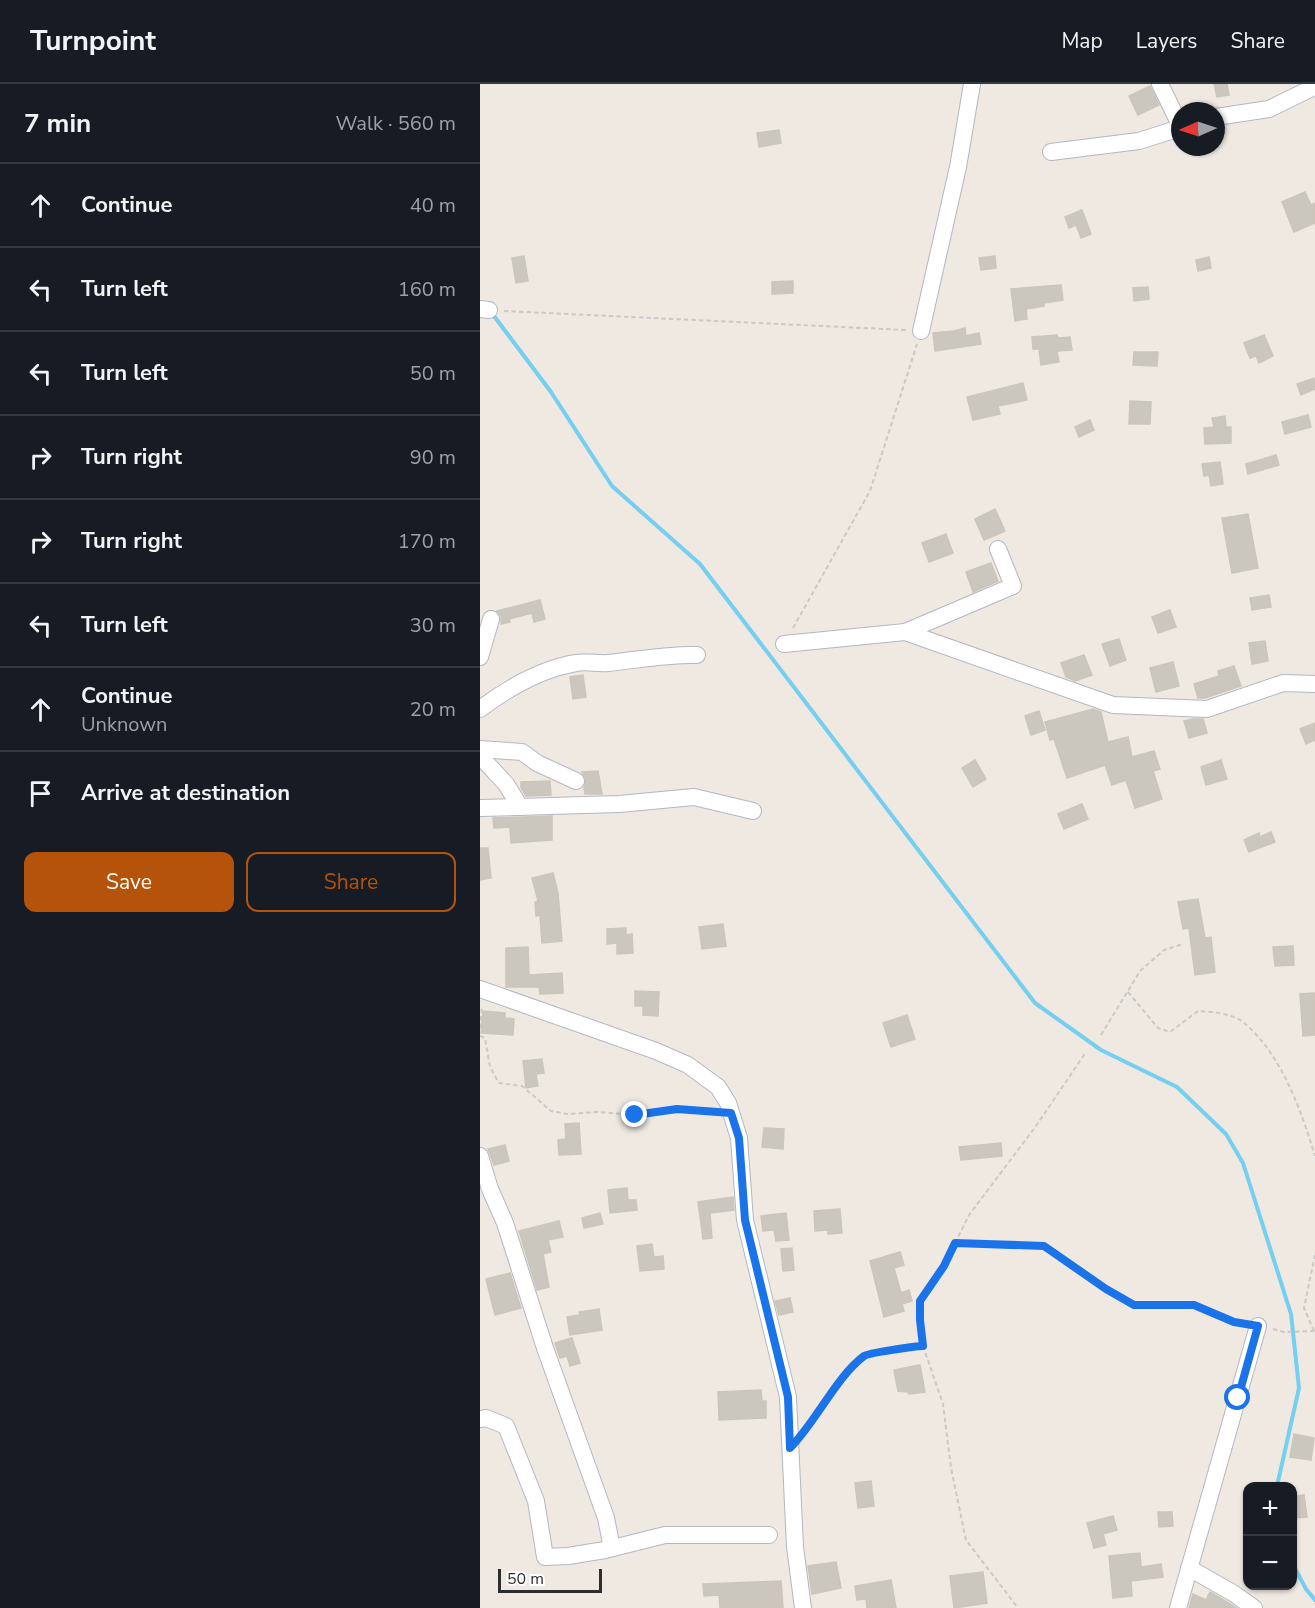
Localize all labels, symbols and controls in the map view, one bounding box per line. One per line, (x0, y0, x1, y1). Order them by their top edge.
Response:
text: Turnpoint (30, 22, 156, 60)
text: Map (1061, 27, 1103, 55)
text: Layers (1136, 27, 1197, 55)
text: Share (1230, 27, 1285, 55)
north arrow (1171, 102, 1225, 156)
text: 7 min (24, 106, 91, 141)
text: Walk · 560 m (336, 110, 456, 137)
icon: ahead (24, 189, 57, 222)
text: Continue (81, 190, 172, 220)
text: 40 m (410, 192, 456, 219)
icon: left (24, 273, 57, 306)
text: Turn left (81, 274, 168, 304)
text: 160 m (398, 276, 456, 303)
icon: left (24, 357, 57, 390)
text: Turn left (81, 358, 168, 388)
text: 50 m (410, 360, 456, 387)
icon: right (24, 441, 57, 474)
text: Turn right (81, 442, 182, 472)
text: 90 m (410, 444, 456, 471)
icon: right (24, 525, 57, 558)
text: Turn right (81, 526, 182, 556)
text: 170 m (398, 528, 456, 555)
icon: left (24, 609, 57, 642)
text: Turn left (81, 610, 168, 640)
text: 30 m (410, 612, 456, 639)
text: Continue (81, 681, 172, 711)
icon: ahead (24, 693, 57, 726)
text: 20 m (410, 696, 456, 723)
text: Unknown (81, 711, 167, 738)
icon: arrive (24, 777, 57, 810)
text: Arrive at destination (81, 778, 290, 808)
button: Save (24, 852, 234, 912)
button: Share (246, 852, 456, 912)
route end (621, 1101, 647, 1127)
route start (1224, 1384, 1250, 1410)
map controls (1243, 1482, 1297, 1590)
button: + (1243, 1482, 1297, 1536)
button: − (1243, 1536, 1297, 1590)
scale bar (498, 1566, 602, 1594)
text: 50 m (507, 1568, 544, 1590)

